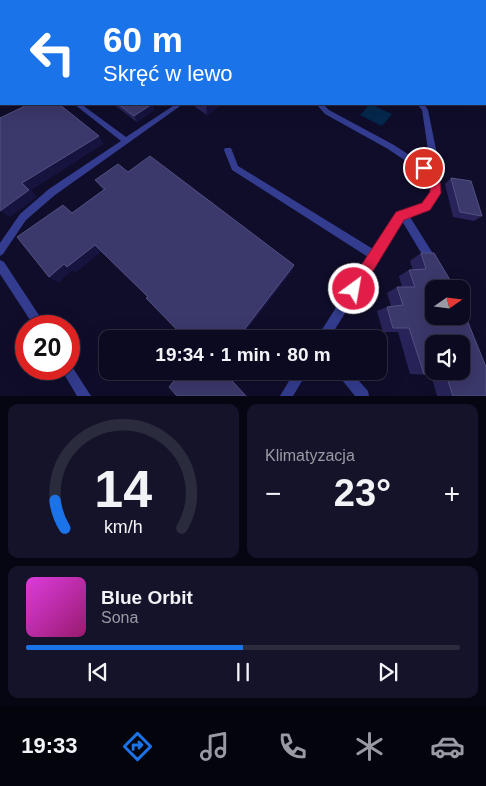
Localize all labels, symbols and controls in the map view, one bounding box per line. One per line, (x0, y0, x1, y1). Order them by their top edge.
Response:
icon: left (20, 20, 85, 85)
text: 60 m (103, 20, 183, 59)
text: Skręć w lewo (103, 61, 233, 86)
pin (403, 147, 445, 189)
icon: arrive (410, 154, 438, 182)
position arrow (327, 262, 379, 314)
north arrow (425, 280, 470, 325)
map controls (425, 280, 470, 380)
speed limit sign: 20 (15, 315, 80, 380)
button: sound (425, 335, 470, 380)
text: 19:34 · 1 min · 80 m (155, 344, 331, 365)
text: Klimatyzacja (265, 447, 355, 464)
text: 14 (95, 460, 152, 518)
text: 23° (334, 472, 391, 514)
text: − (265, 478, 281, 509)
text: + (444, 478, 460, 509)
text: km/h (104, 517, 143, 537)
text: Blue Orbit (101, 587, 193, 608)
text: Sona (101, 609, 138, 626)
icon: previous (84, 658, 112, 686)
icon: pause (229, 658, 257, 686)
icon: next (374, 658, 402, 686)
icon: directions (120, 729, 155, 764)
icon: music (197, 729, 232, 764)
icon: phone (275, 729, 310, 764)
icon: climate (352, 729, 387, 764)
icon: car (430, 729, 465, 764)
text: 19:33 (21, 733, 78, 758)

